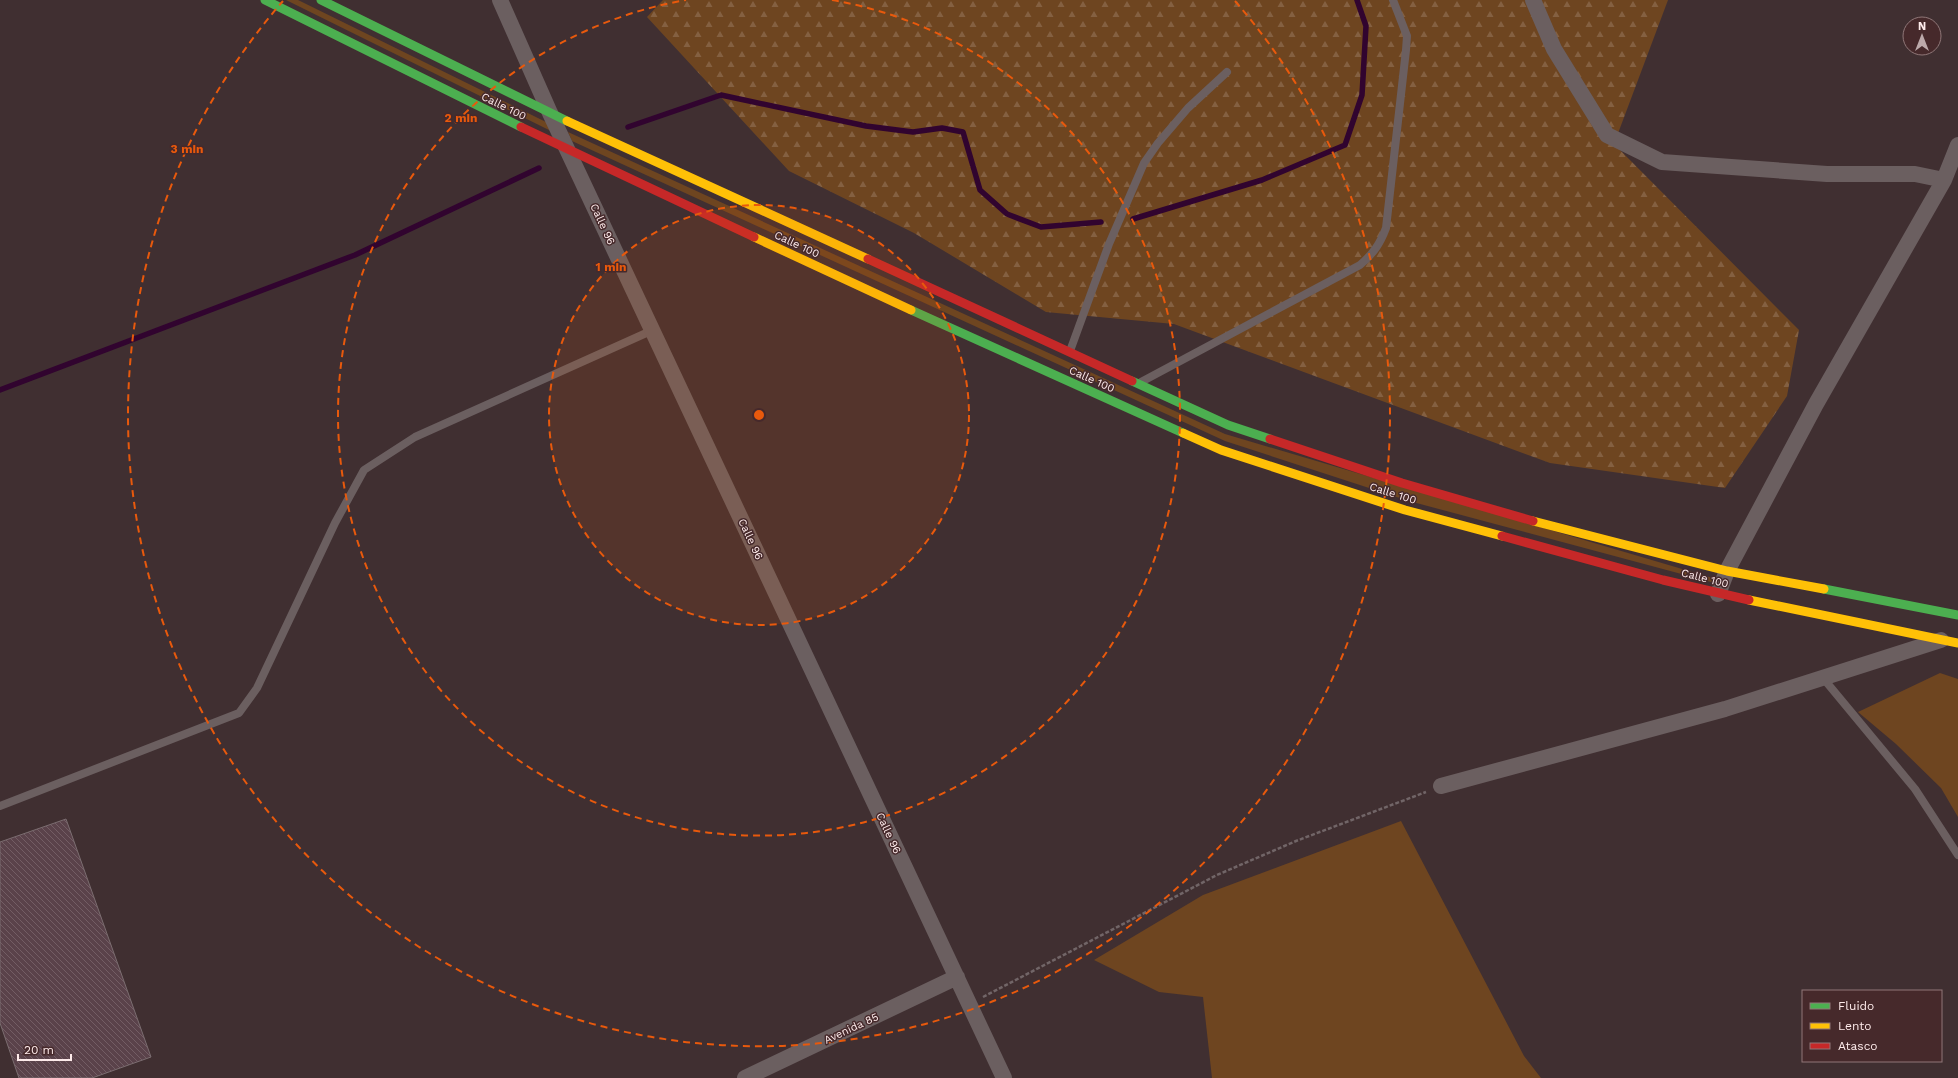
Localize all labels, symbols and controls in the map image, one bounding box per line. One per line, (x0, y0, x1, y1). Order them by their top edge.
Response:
north arrow (1902, 16, 1942, 56)
text: N (1918, 20, 1926, 33)
street label: Calle 100 (479, 90, 529, 123)
text: 2 min (445, 111, 477, 125)
text: 3 min (171, 142, 203, 156)
street label: Calle 96 (587, 201, 618, 247)
street label: Calle 100 (772, 228, 822, 261)
text: 1 min (596, 260, 626, 274)
street label: Calle 100 (1067, 364, 1117, 395)
centre of rings (752, 408, 766, 422)
street label: Calle 100 (1368, 480, 1418, 507)
street label: Calle 96 (735, 516, 766, 562)
street label: Calle 100 (1680, 566, 1730, 591)
street label: Calle 96 (873, 810, 904, 856)
legend (1802, 990, 1942, 1062)
text: Fluido (1838, 999, 1874, 1013)
street label: Avenida 85 (822, 1010, 880, 1047)
text: Lento (1838, 1019, 1872, 1033)
scale bar (18, 1036, 71, 1062)
text: Atasco (1838, 1039, 1878, 1053)
text: 20 m (24, 1043, 54, 1057)

